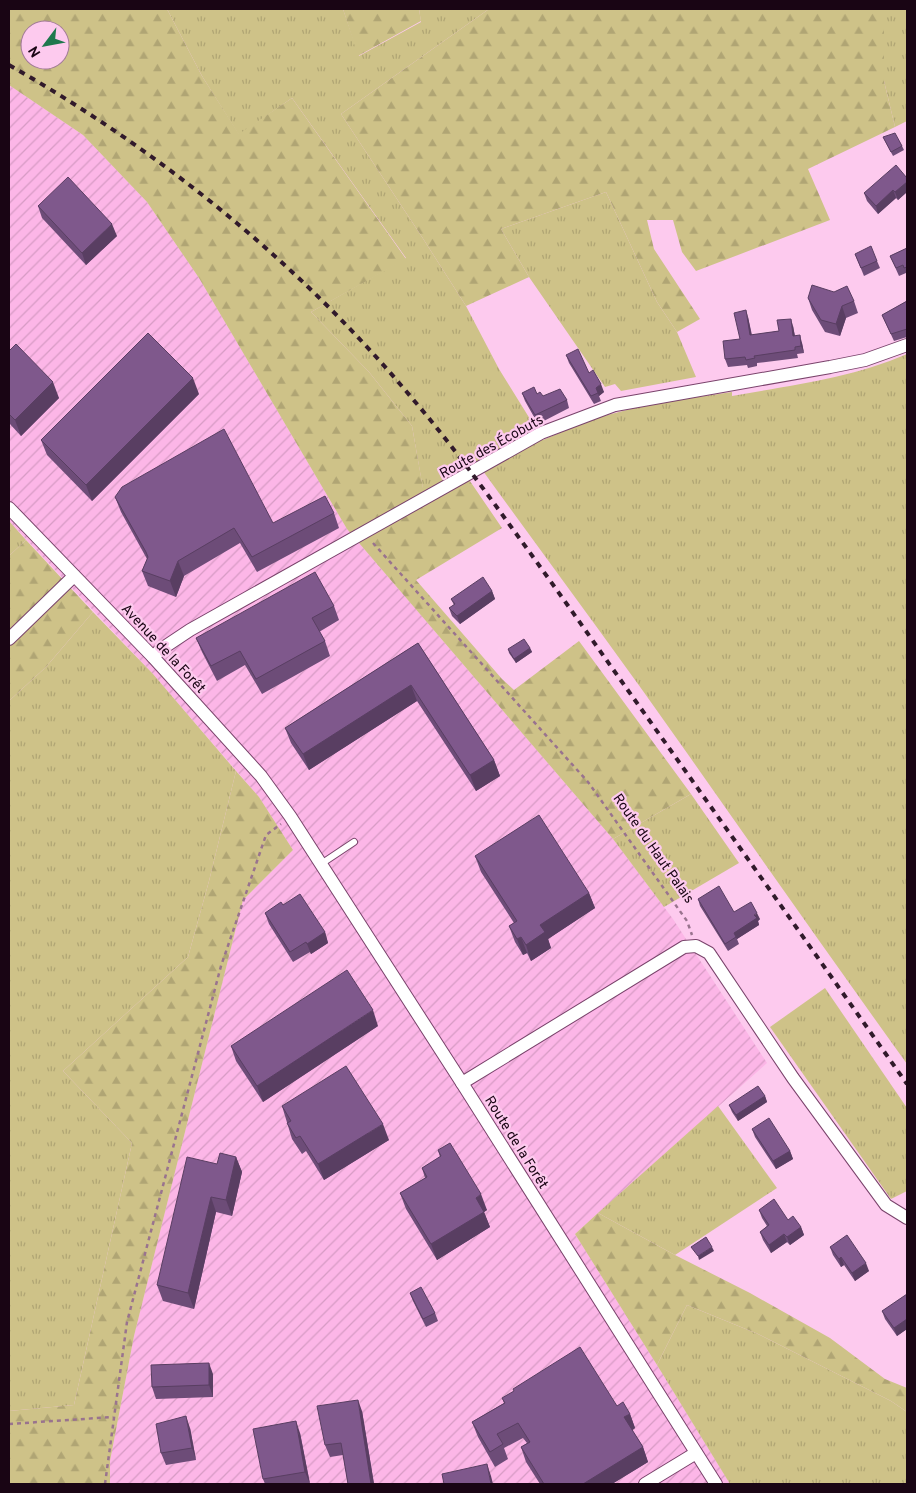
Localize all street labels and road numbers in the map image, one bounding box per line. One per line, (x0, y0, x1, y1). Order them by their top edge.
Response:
street label: Route des Écobuts (436, 411, 547, 483)
street label: Avenue de la Forêt (117, 601, 209, 697)
street label: Route du Haut Palais (609, 791, 697, 907)
street label: Route de la Forêt (480, 1093, 551, 1192)

